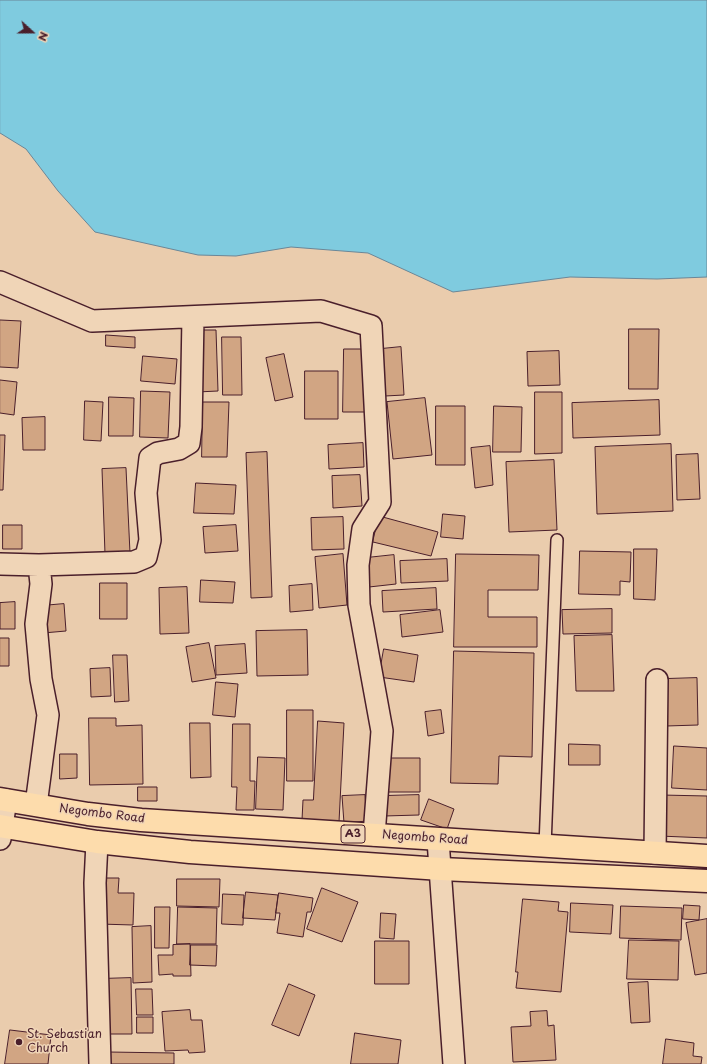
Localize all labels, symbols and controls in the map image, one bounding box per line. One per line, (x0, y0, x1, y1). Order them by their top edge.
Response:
north arrow (12, 12, 52, 52)
text: N (34, 29, 53, 44)
street label: Negombo Road (58, 802, 146, 826)
road number: A3 (341, 825, 365, 843)
street label: Negombo Road (382, 828, 468, 848)
place label: St. Sebastian Church (27, 1028, 102, 1056)
marker: St. Sebastian Church (14, 1037, 24, 1047)

